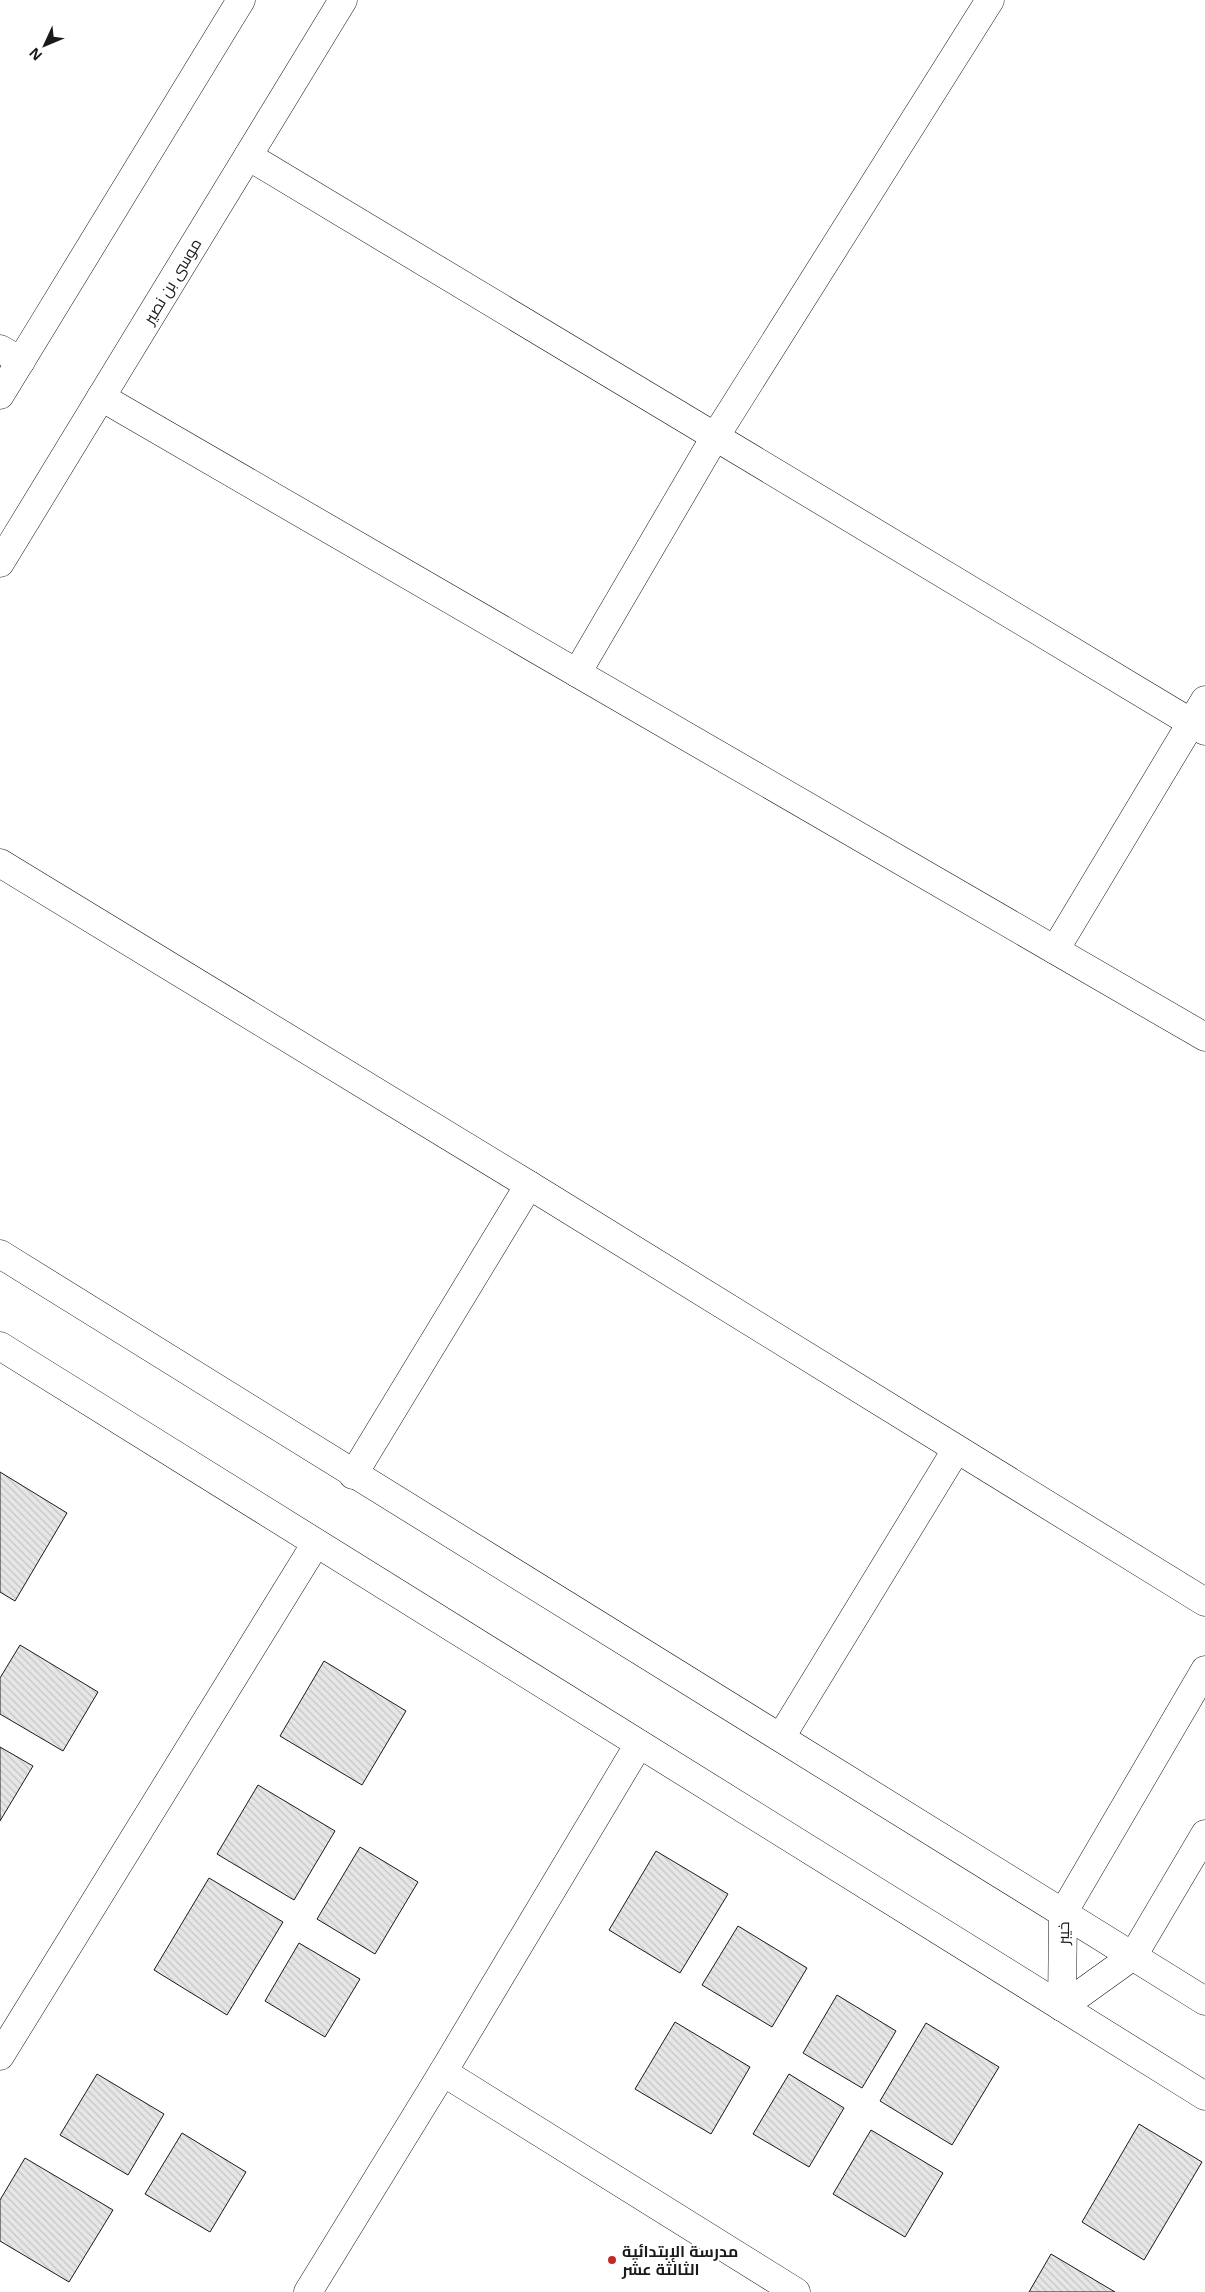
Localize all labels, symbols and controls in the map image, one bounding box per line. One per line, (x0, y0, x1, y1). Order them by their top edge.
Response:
north arrow (20, 20, 70, 70)
text: N (24, 44, 46, 65)
street label: موسى بن نصير (137, 234, 206, 329)
street label: خيبر (1052, 1921, 1074, 1946)
place label: مدرسة الإبتدائية الثالثة عشر (621, 2240, 738, 2280)
marker: مدرسة الإبتدائية الثالثة عشر (606, 2254, 618, 2266)

